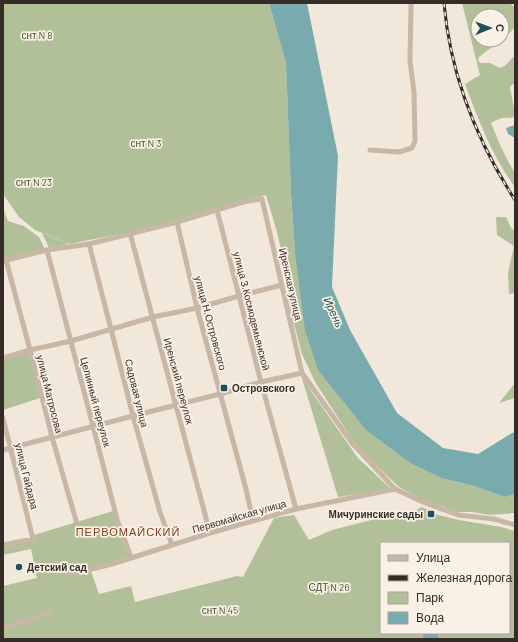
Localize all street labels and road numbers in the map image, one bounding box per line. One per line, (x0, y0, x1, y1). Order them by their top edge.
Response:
street label: Иренская улица (277, 247, 305, 322)
street label: улица З.Космодемьянской (231, 250, 273, 372)
street label: улица Н.Островского (193, 274, 229, 372)
street label: Иренский переулок (162, 336, 196, 426)
street label: улица Матросова (34, 354, 66, 435)
street label: Целинный переулок (78, 356, 114, 449)
street label: Садовая улица (123, 358, 151, 429)
street label: улица Гайдара (13, 442, 41, 511)
street label: Первомайская улица (191, 497, 288, 535)

